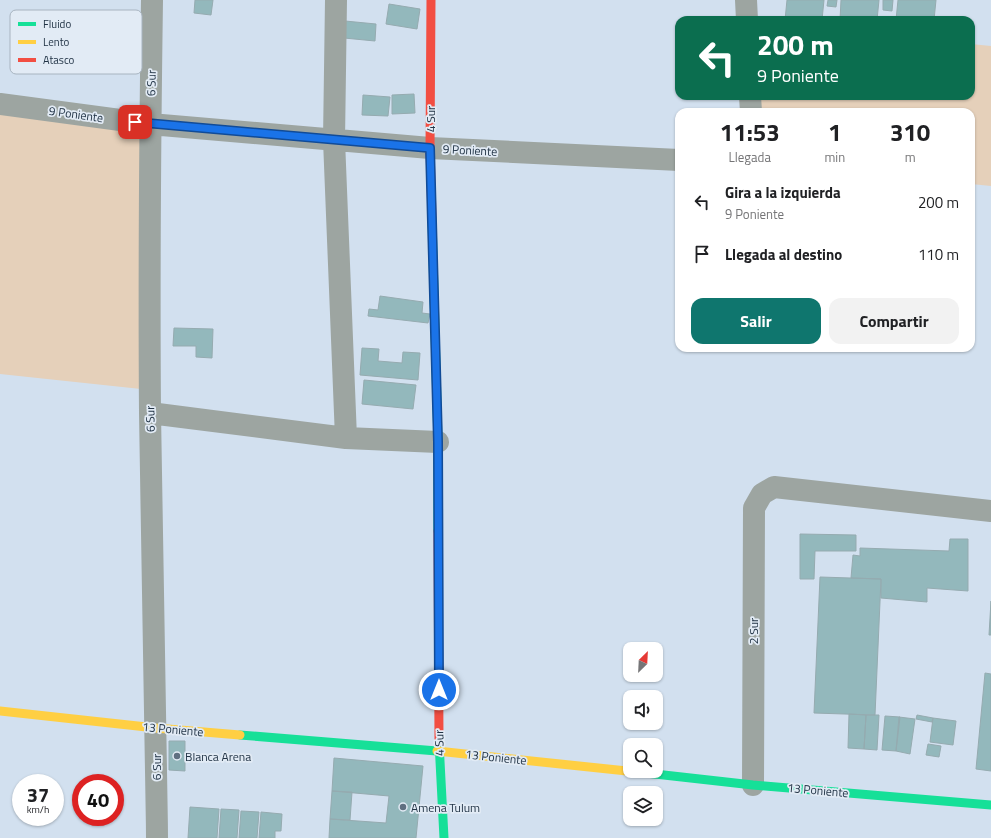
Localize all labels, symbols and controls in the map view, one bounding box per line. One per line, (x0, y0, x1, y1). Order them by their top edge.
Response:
legend (10, 10, 142, 74)
text: Fluido (43, 16, 71, 32)
text: 200 m (757, 23, 834, 66)
icon: left (691, 32, 743, 84)
text: Lento (43, 34, 70, 50)
text: Atasco (43, 52, 75, 68)
text: 9 Poniente (757, 62, 839, 89)
street label: 6 Sur (141, 70, 161, 96)
street label: 9 Poniente (48, 101, 104, 127)
pin (118, 105, 152, 139)
street label: 4 Sur (421, 106, 440, 132)
icon: arrive (124, 111, 146, 133)
text: 11:53 (720, 114, 780, 150)
text: 1 (828, 114, 842, 150)
text: 310 (890, 114, 930, 150)
street label: 9 Poniente (442, 139, 498, 161)
text: Llegada (729, 147, 771, 167)
text: min (824, 147, 845, 167)
text: m (905, 147, 916, 167)
text: Gira a la izquierda (725, 181, 841, 204)
icon: left (691, 191, 713, 213)
text: 200 m (918, 191, 959, 214)
text: 9 Poniente (725, 204, 784, 224)
icon: arrive (691, 243, 713, 265)
text: Llegada al destino (725, 243, 842, 266)
text: 110 m (918, 243, 959, 266)
button: Salir (691, 298, 821, 344)
button: Compartir (829, 298, 959, 344)
street label: 6 Sur (140, 406, 160, 432)
street label: 2 Sur (744, 618, 763, 644)
north arrow (623, 642, 663, 682)
map controls (623, 642, 663, 826)
position arrow (418, 669, 460, 711)
button: sound (623, 690, 663, 730)
street label: 13 Poniente (142, 717, 204, 741)
street label: 4 Sur (429, 730, 449, 756)
button: search (623, 738, 663, 778)
street label: 13 Poniente (465, 744, 527, 770)
place label: Blanca Arena (185, 747, 251, 766)
marker: Blanca Arena (172, 751, 182, 761)
street label: 6 Sur (147, 754, 166, 780)
speed limit sign: 40 (72, 774, 124, 826)
street label: 13 Poniente (787, 778, 849, 802)
text: 37 (27, 779, 49, 810)
button: layers (623, 786, 663, 826)
place label: Amena Tulum (411, 798, 480, 817)
text: km/h (27, 802, 49, 817)
marker: Amena Tulum (398, 802, 408, 812)

